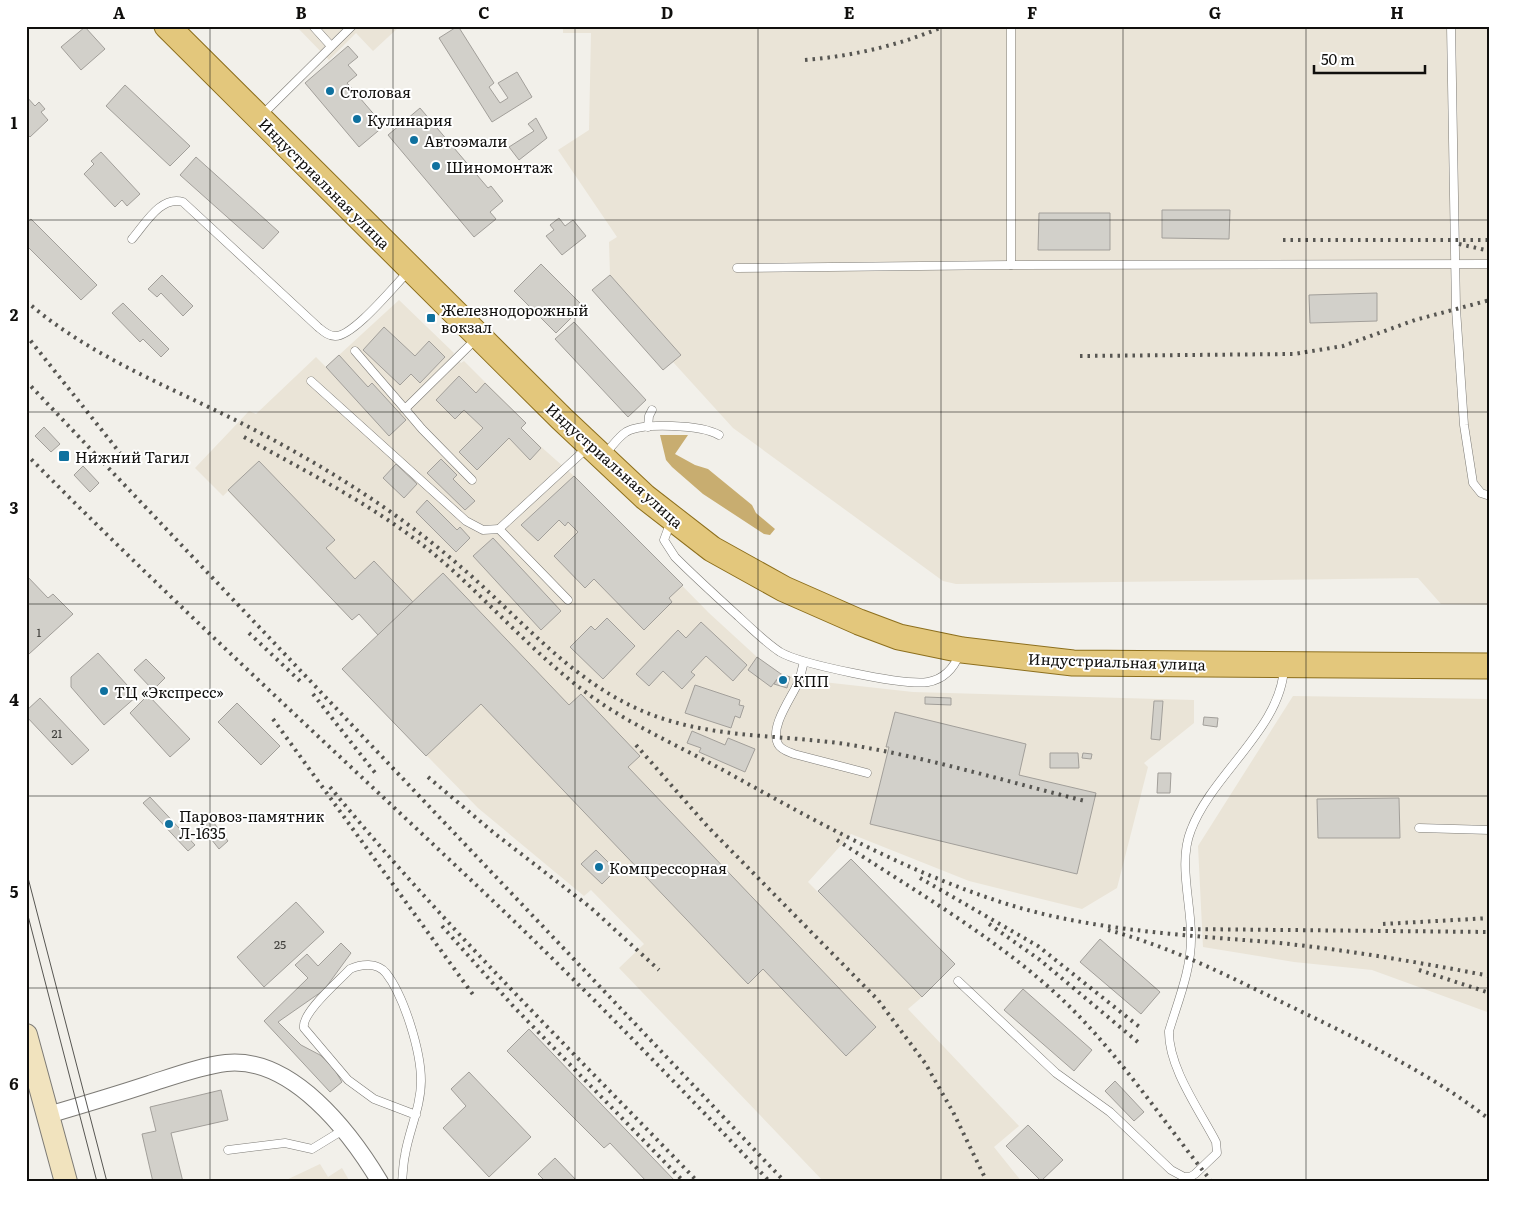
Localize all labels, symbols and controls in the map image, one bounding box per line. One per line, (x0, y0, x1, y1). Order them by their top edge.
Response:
text: A (113, 0, 125, 24)
text: B (295, 0, 307, 24)
text: C (478, 0, 490, 24)
text: D (661, 0, 673, 24)
text: E (844, 0, 855, 24)
text: F (1027, 0, 1037, 24)
text: G (1209, 0, 1221, 24)
text: H (1390, 0, 1404, 24)
scale bar (1314, 42, 1425, 74)
text: 50 m (1321, 47, 1355, 70)
place label: Столовая (340, 80, 411, 103)
marker: Столовая (324, 85, 336, 97)
place label: Кулинария (367, 108, 452, 131)
text: 1 (11, 110, 18, 134)
street label: Индустриальная улица (254, 112, 397, 255)
marker: Кулинария (351, 113, 363, 125)
place label: Автоэмали (424, 129, 508, 152)
marker: Автоэмали (408, 134, 420, 146)
place label: Шиномонтаж (446, 155, 553, 178)
marker: Шиномонтаж (430, 160, 442, 172)
place label: Железнодорожный вокзал (441, 298, 588, 338)
text: 2 (10, 302, 19, 326)
marker: Железнодорожный вокзал (425, 312, 437, 324)
street label: Индустриальная улица (541, 397, 689, 534)
place label: Нижний Тагил (75, 445, 189, 468)
marker: Нижний Тагил (57, 449, 71, 463)
text: 3 (10, 495, 19, 519)
house number: 1 (37, 623, 42, 641)
street label: Индустриальная улица (1028, 646, 1207, 676)
place label: КПП (793, 669, 829, 692)
marker: КПП (777, 674, 789, 686)
place label: ТЦ «Экспресс» (114, 680, 224, 703)
marker: ТЦ «Экспресс» (98, 685, 110, 697)
text: 4 (9, 687, 19, 711)
house number: 21 (52, 724, 63, 742)
place label: Паровоз-памятник Л-1635 (179, 804, 325, 844)
marker: Паровоз-памятник Л-1635 (163, 818, 175, 830)
place label: Компрессорная (609, 856, 727, 879)
marker: Компрессорная (593, 861, 605, 873)
text: 5 (10, 879, 19, 903)
house number: 25 (274, 935, 286, 953)
text: 6 (9, 1071, 19, 1095)

